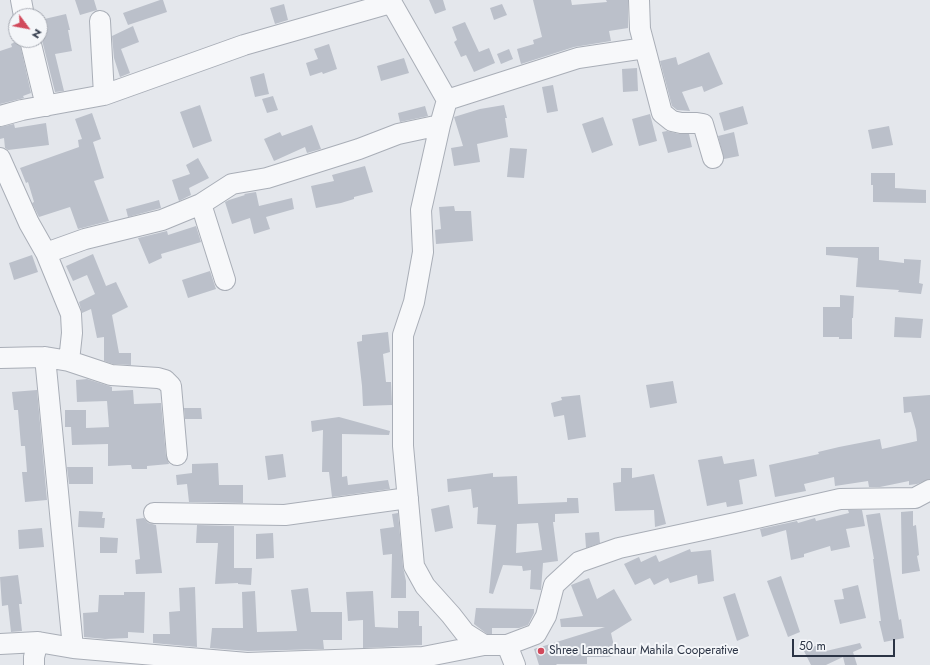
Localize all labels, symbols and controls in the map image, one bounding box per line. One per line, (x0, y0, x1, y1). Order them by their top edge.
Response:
north arrow (8, 8, 48, 48)
text: N (28, 26, 46, 42)
scale bar (794, 631, 897, 657)
text: 50 m (799, 637, 826, 655)
place label: Shree Lamachaur Mahila Cooperative (549, 644, 738, 658)
marker: Shree Lamachaur Mahila Cooperative (536, 646, 546, 656)

